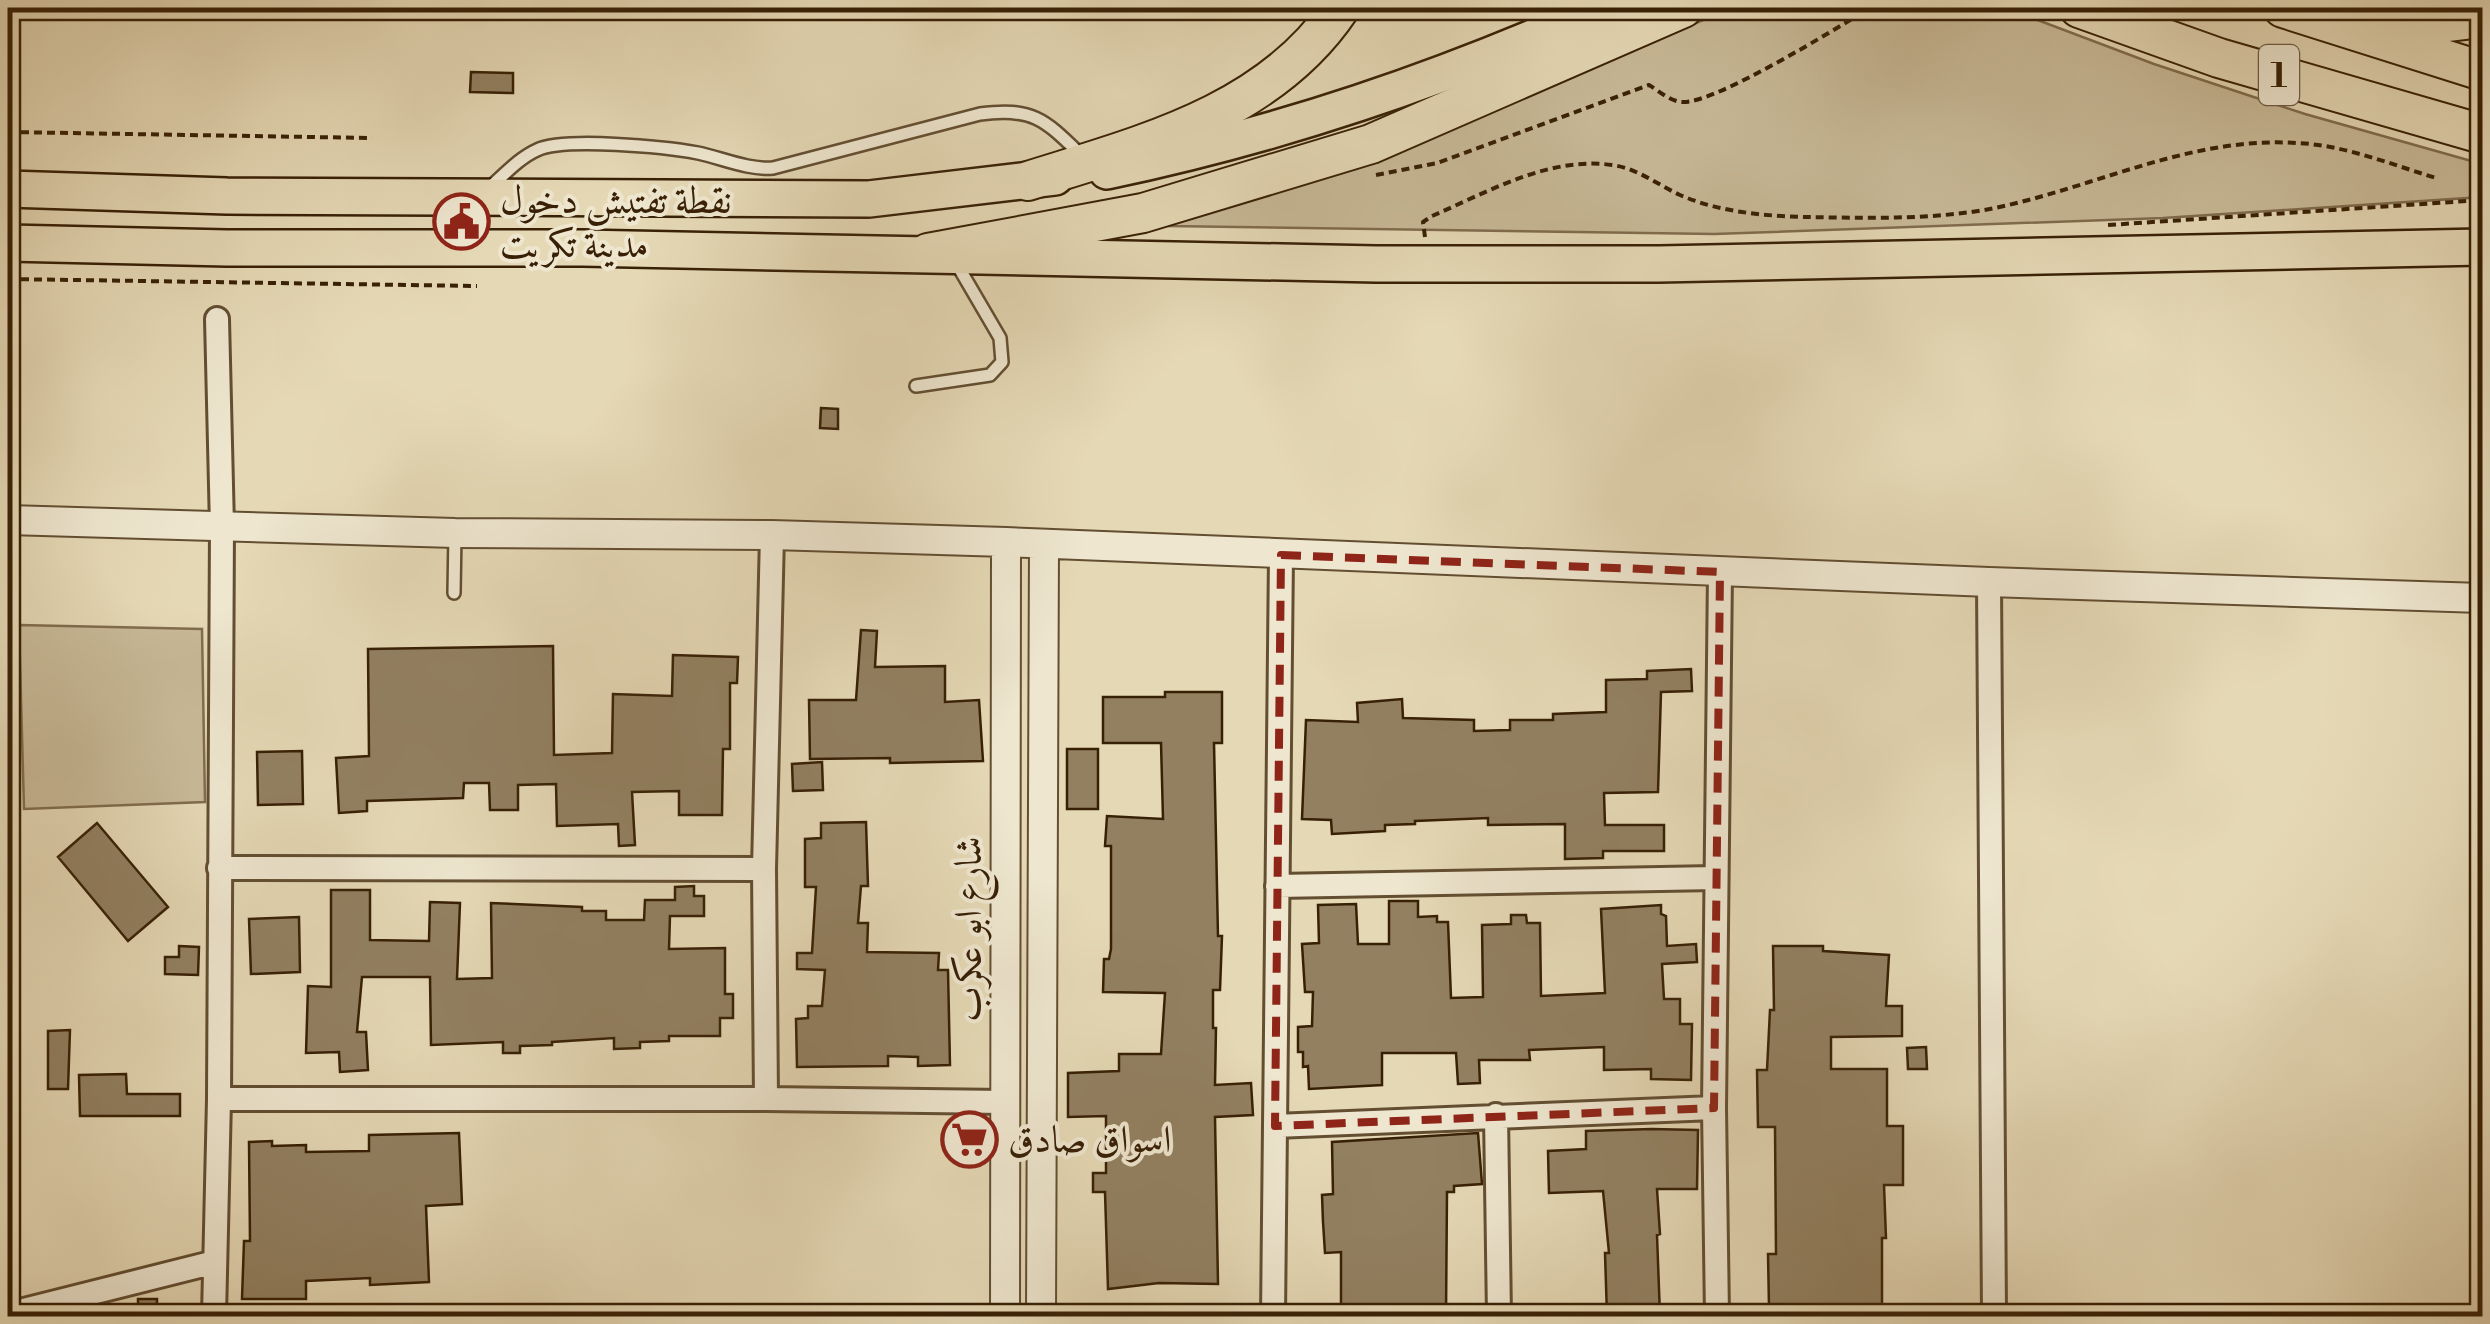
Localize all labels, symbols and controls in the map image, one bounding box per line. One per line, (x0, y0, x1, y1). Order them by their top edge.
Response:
road number: 1 (2259, 45, 2299, 105)
place label: نقطة تفتيش دخول مدينة تكريت (500, 178, 732, 269)
public building icon: نقطة تفتيش دخول مدينة تكريت (431, 192, 491, 252)
street label: شارع ابو عكرب (946, 836, 999, 1022)
supermarket icon: اسواق صادق (939, 1109, 999, 1169)
place label: اسواق صادق (1008, 1117, 1172, 1164)

